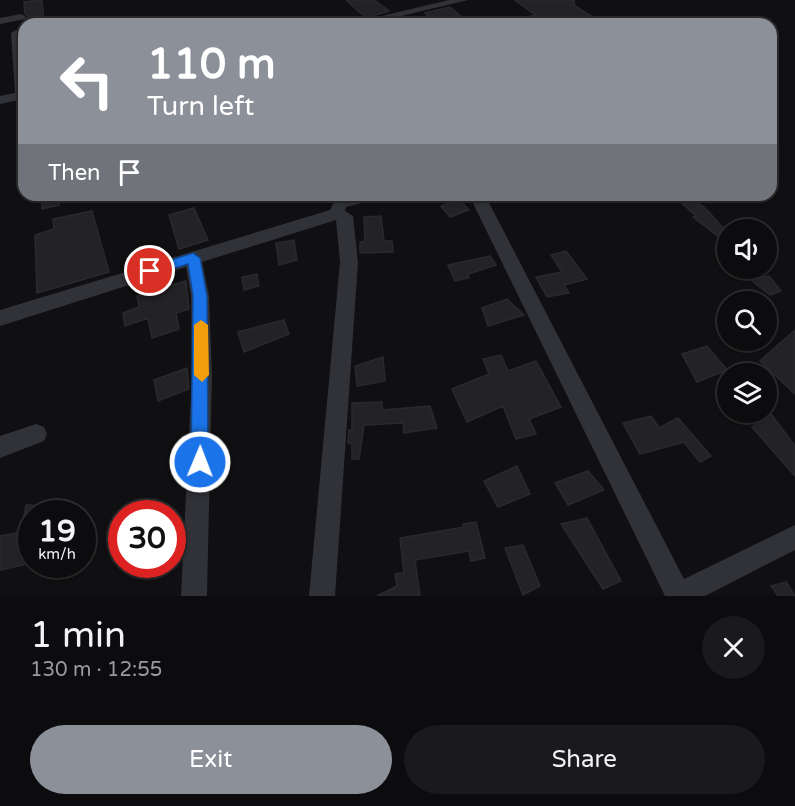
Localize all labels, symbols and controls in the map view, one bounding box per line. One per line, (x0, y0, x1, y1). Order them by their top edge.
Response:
text: 110 m (147, 39, 276, 90)
icon: left (48, 42, 126, 120)
text: Turn left (147, 90, 254, 123)
icon: arrive (113, 156, 146, 189)
text: Then (48, 160, 101, 186)
map controls (717, 219, 777, 423)
button: sound (717, 219, 777, 279)
pin (124, 245, 175, 296)
icon: arrive (133, 254, 166, 287)
button: search (717, 291, 777, 351)
button: layers (717, 363, 777, 423)
position arrow (168, 430, 232, 494)
speed limit sign: 30 (108, 500, 186, 578)
text: 19 (38, 513, 76, 550)
text: km/h (38, 545, 76, 563)
text: 1 min (30, 614, 126, 657)
button: close (702, 616, 765, 679)
text: 130 m · 12:55 (30, 658, 162, 682)
button: Exit (30, 725, 392, 794)
button: Share (404, 725, 765, 794)

